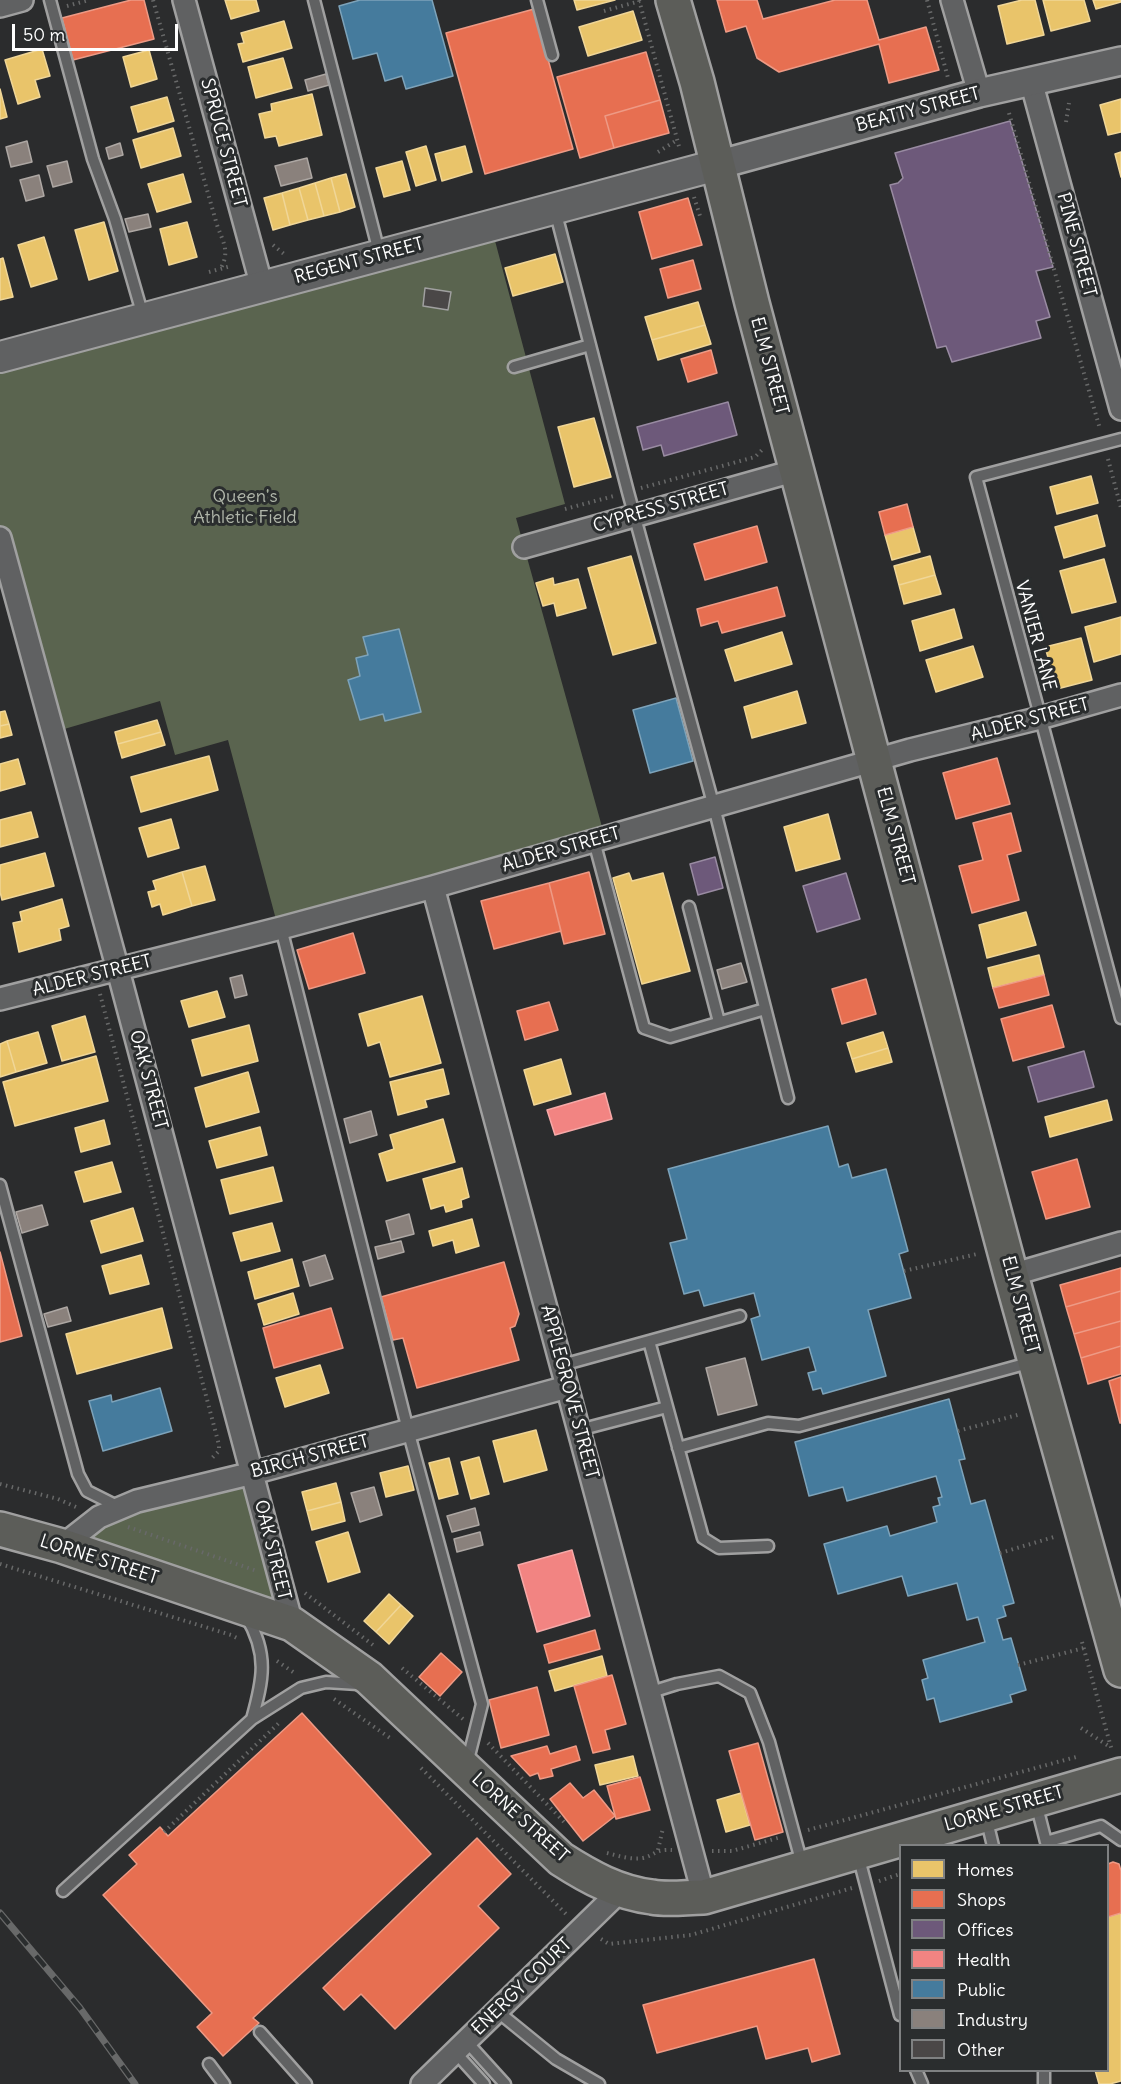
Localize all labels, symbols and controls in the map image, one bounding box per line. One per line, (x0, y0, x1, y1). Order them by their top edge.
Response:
scale bar (15, 12, 182, 50)
text: 50 m (23, 23, 65, 46)
street label: SPRUCE STREET (195, 76, 251, 210)
street label: BEATTY STREET (854, 83, 982, 137)
street label: PINE STREET (1052, 190, 1100, 300)
street label: REGENT STREET (292, 233, 426, 289)
street label: ELM STREET (746, 315, 792, 417)
street label: CYPRESS STREET (591, 478, 731, 538)
park label: Queen's Athletic Field (193, 486, 297, 528)
street label: VANIER LANE (1010, 578, 1060, 694)
street label: ALDER STREET (968, 694, 1092, 746)
street label: ELM STREET (872, 785, 918, 887)
street label: ALDER STREET (499, 823, 623, 877)
street label: ALDER STREET (30, 951, 154, 1001)
street label: OAK STREET (124, 1028, 172, 1132)
street label: ELM STREET (997, 1254, 1043, 1356)
street label: APPLEGROVE STREET (535, 1303, 603, 1481)
street label: BIRCH STREET (249, 1431, 371, 1483)
street label: OAK STREET (249, 1498, 295, 1602)
street label: LORNE STREET (37, 1531, 161, 1589)
street label: LORNE STREET (467, 1769, 573, 1867)
street label: LORNE STREET (942, 1782, 1066, 1836)
legend (899, 1844, 1109, 2072)
text: Homes (957, 1858, 1014, 1881)
text: Shops (957, 1888, 1006, 1911)
text: Offices (957, 1918, 1013, 1941)
street label: ENERGY COURT (468, 1934, 576, 2040)
text: Health (957, 1948, 1010, 1971)
text: Public (957, 1978, 1006, 2001)
text: Industry (957, 2008, 1028, 2031)
text: Other (957, 2038, 1004, 2061)

